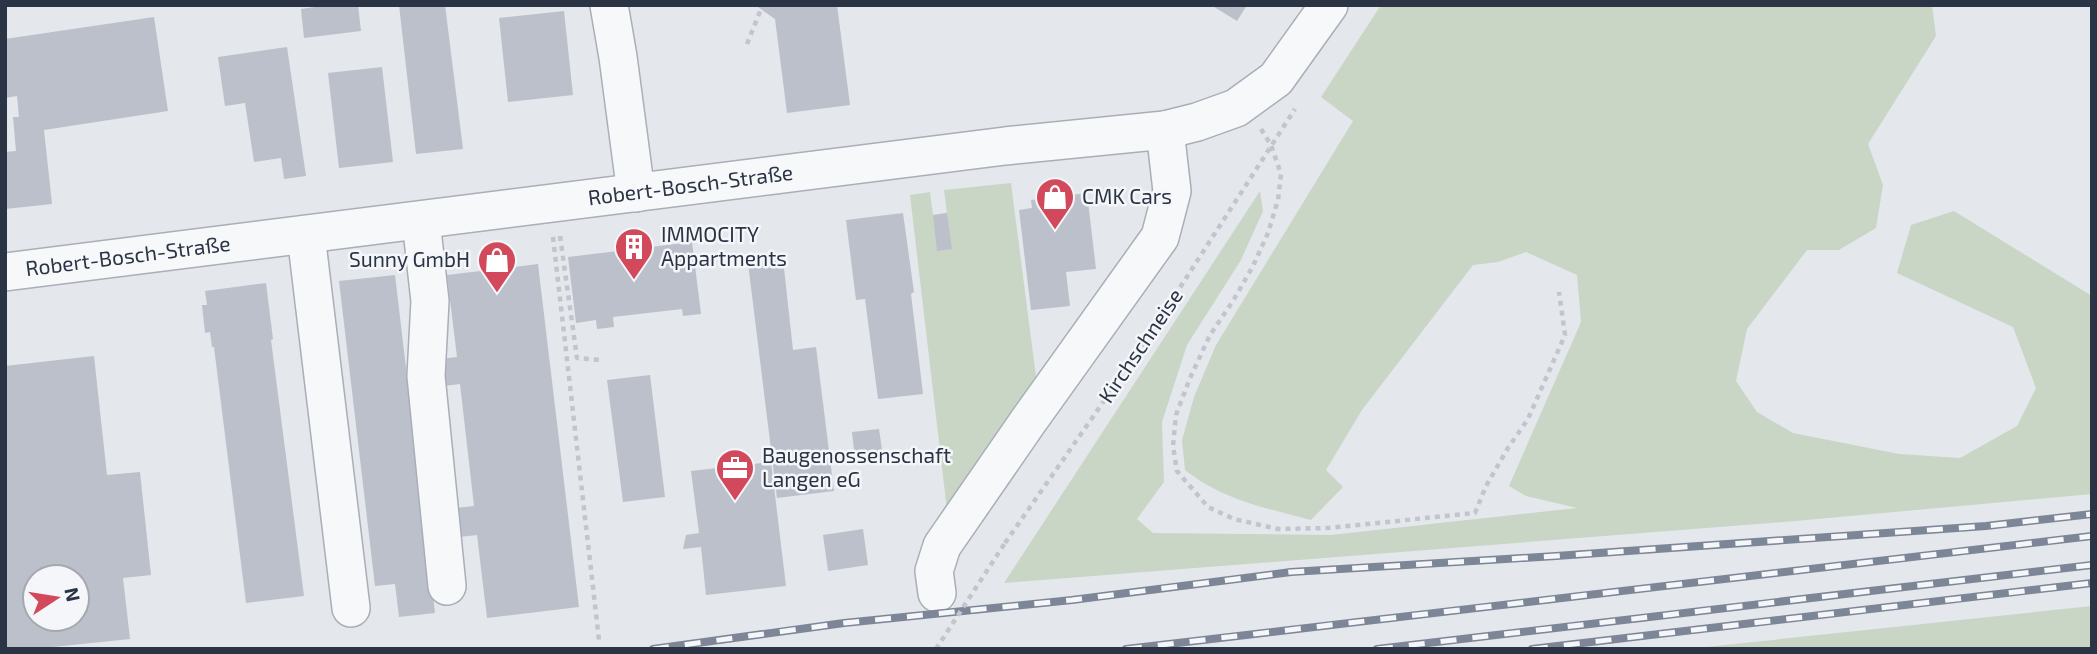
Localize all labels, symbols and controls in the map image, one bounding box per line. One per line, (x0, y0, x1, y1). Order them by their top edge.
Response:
street label: Robert-Bosch-Straße (586, 159, 794, 209)
shop icon: CMK Cars (1034, 176, 1076, 231)
place label: CMK Cars (1082, 183, 1172, 208)
place label: IMMOCITY Appartments (661, 221, 787, 270)
building icon: IMMOCITY Appartments (613, 226, 655, 281)
street label: Robert-Bosch-Straße (24, 230, 232, 280)
shop icon: Sunny GmbH (476, 239, 518, 294)
place label: Sunny GmbH (349, 246, 470, 271)
street label: Kirchschneise (1092, 283, 1187, 407)
place label: Baugenossenschaft Langen eG (762, 442, 951, 491)
office icon: Baugenossenschaft Langen eG (714, 447, 756, 502)
north arrow (21, 563, 91, 633)
text: N (60, 585, 86, 603)

